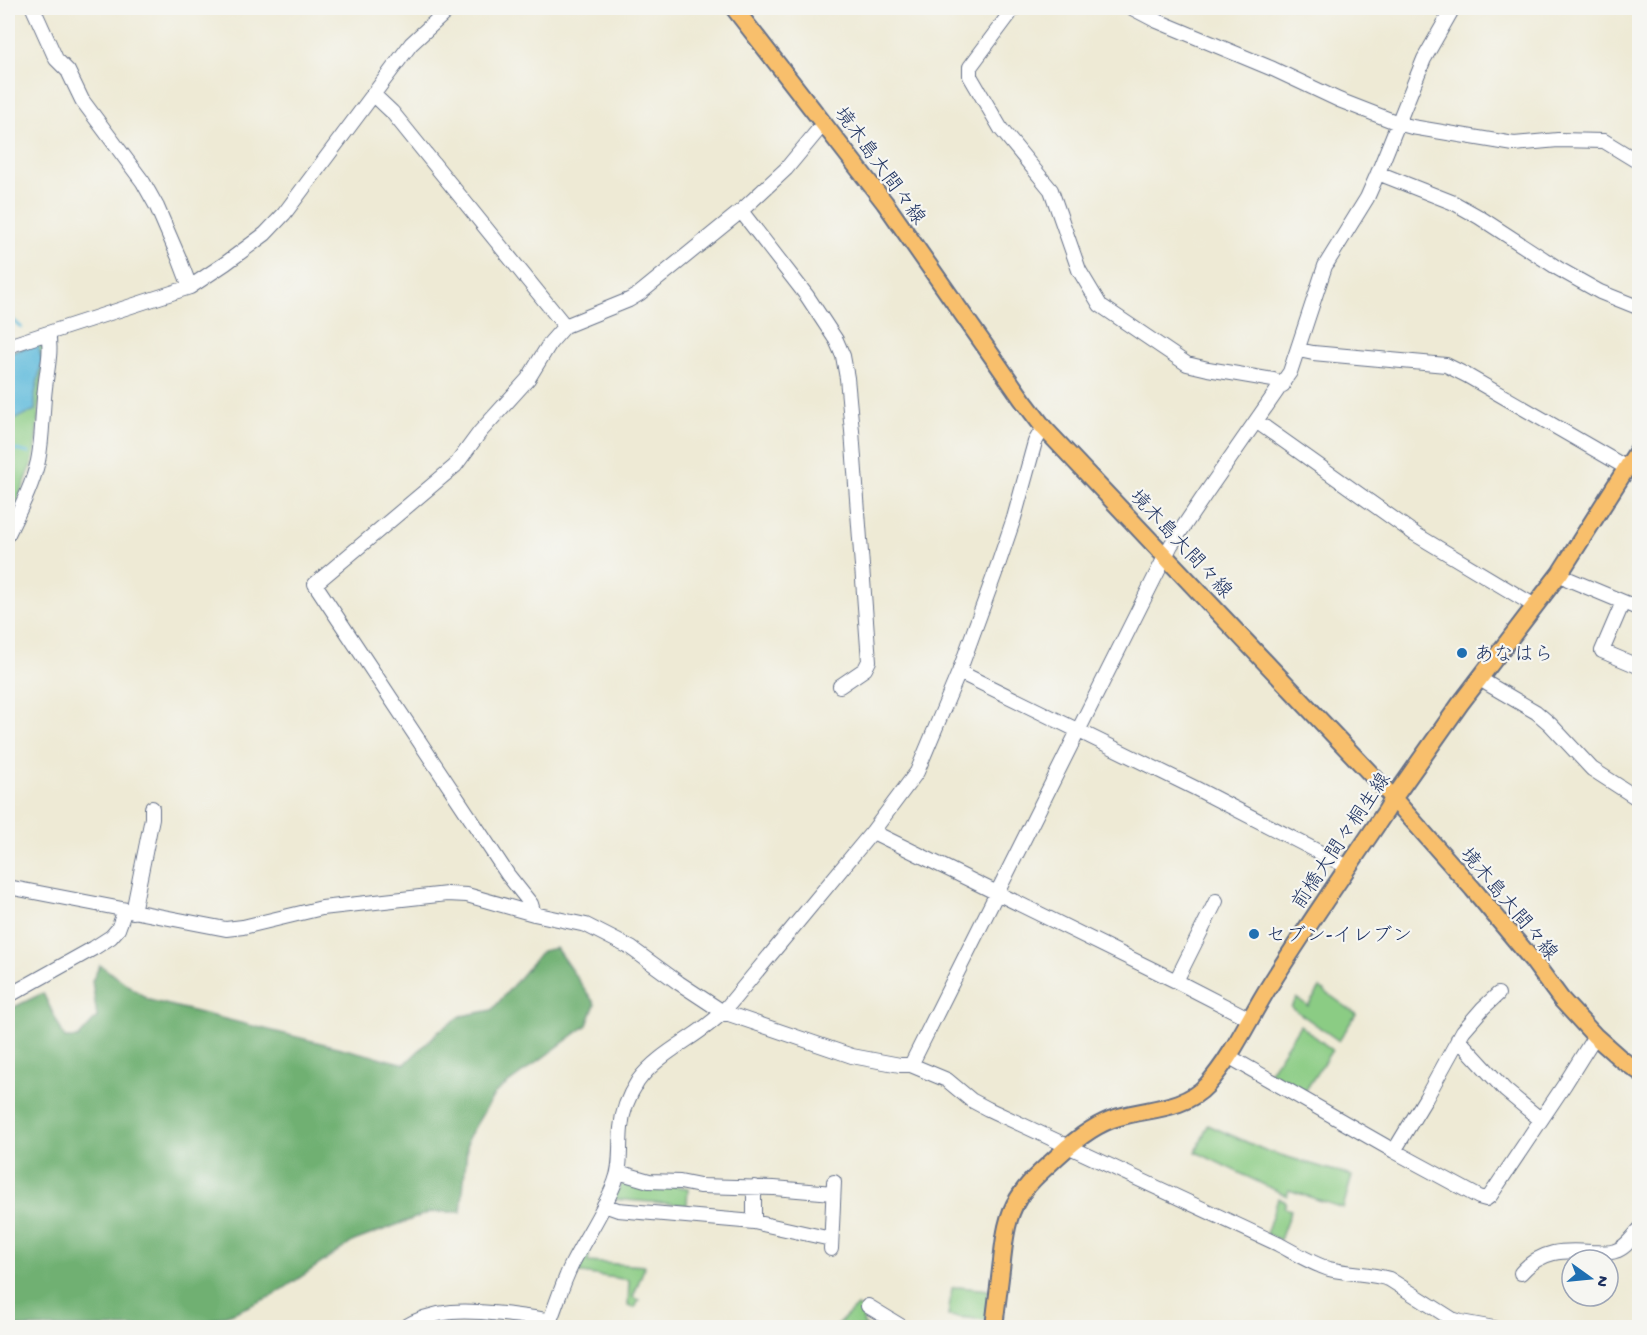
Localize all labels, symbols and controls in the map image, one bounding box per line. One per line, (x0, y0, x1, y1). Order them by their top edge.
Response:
street label: 境木島大間々線 (828, 102, 930, 230)
street label: 境木島大間々線 (1123, 485, 1237, 604)
place label: あなはら (1474, 644, 1554, 668)
marker: あなはら (1455, 646, 1469, 660)
street label: 前橋大間々桐生線 (1287, 768, 1397, 915)
street label: 境木島大間々線 (1454, 843, 1563, 966)
place label: セブン-イレブン (1266, 925, 1412, 949)
marker: セブン-イレブン (1247, 927, 1261, 941)
north arrow (1560, 1248, 1620, 1308)
text: N (1590, 1273, 1612, 1289)

